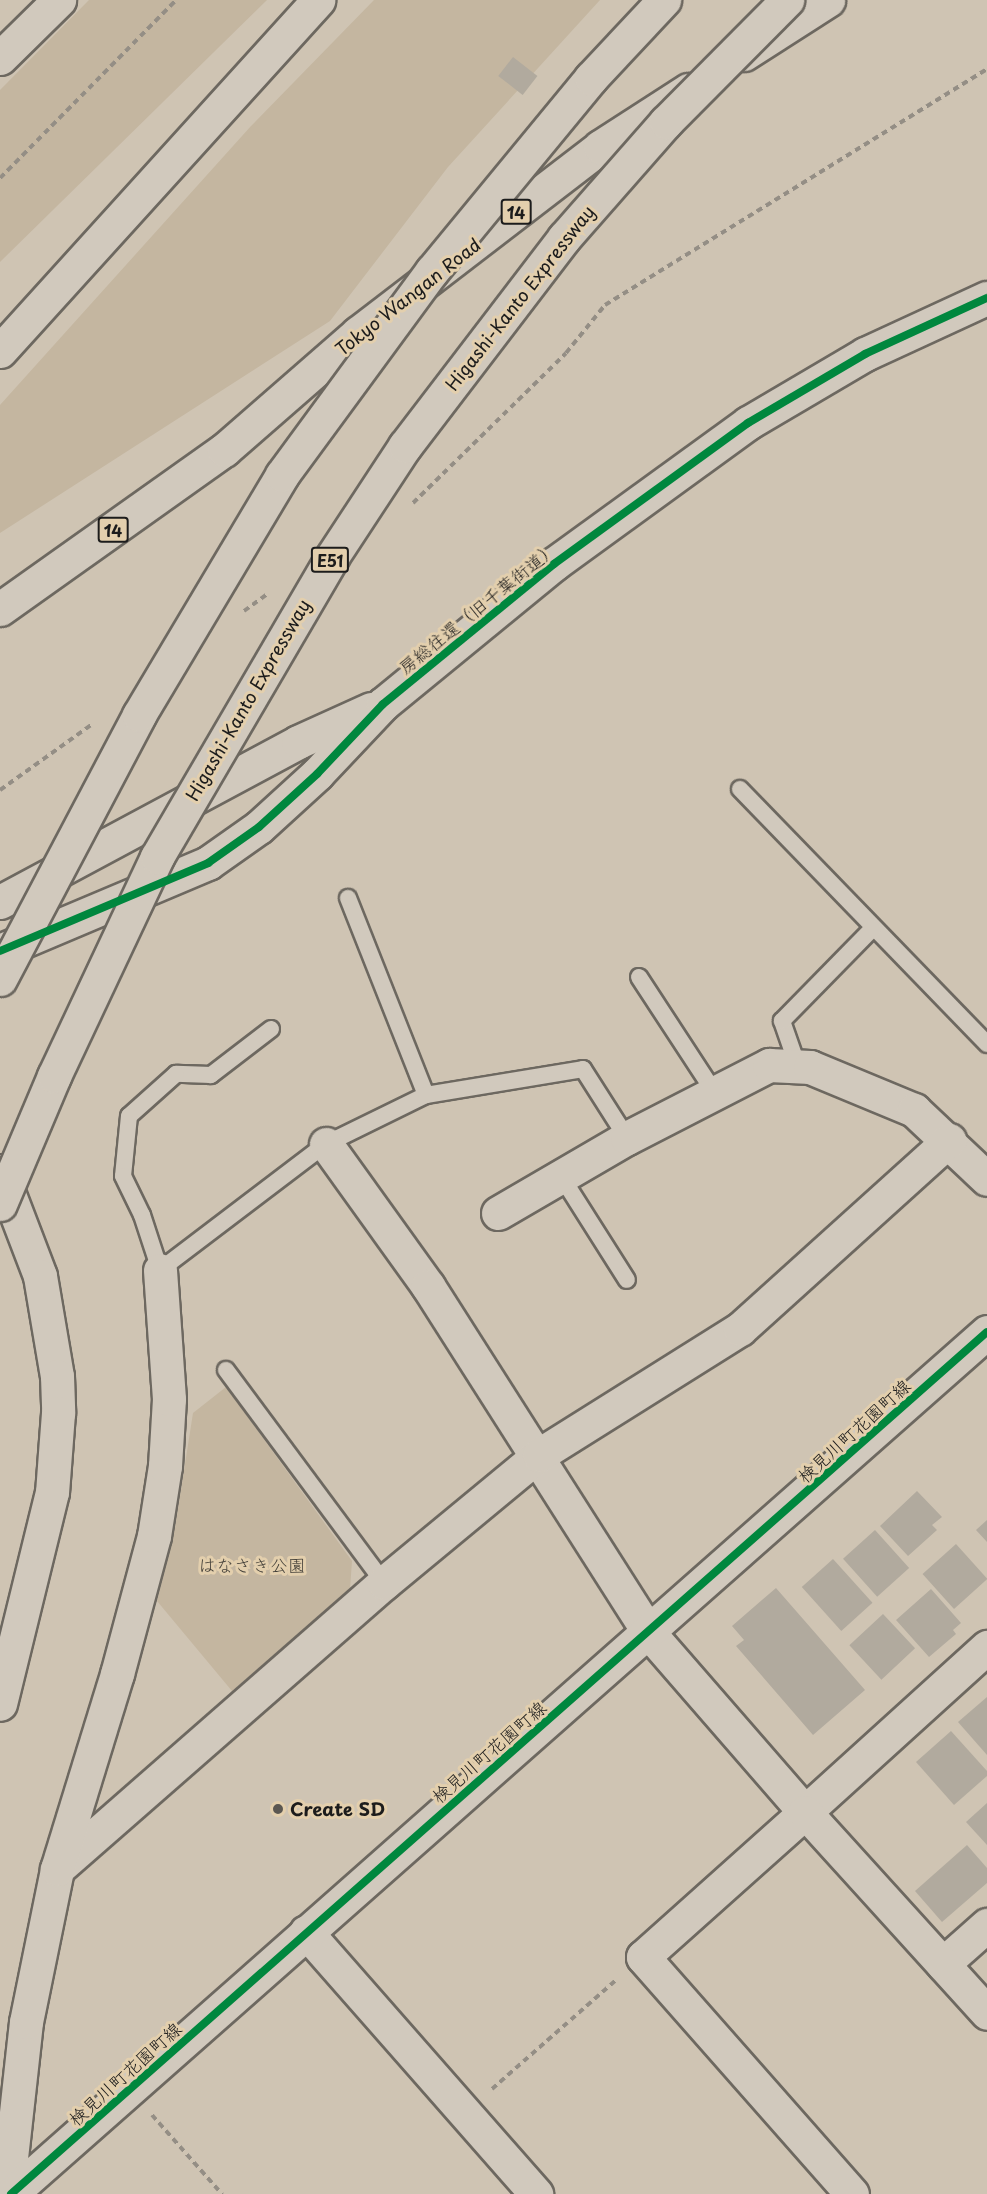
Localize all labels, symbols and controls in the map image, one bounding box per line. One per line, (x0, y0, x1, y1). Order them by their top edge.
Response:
road number: 14 (500, 199, 532, 225)
street label: Higashi-Kanto Expressway (441, 201, 599, 395)
street label: Tokyo Wangan Road (331, 233, 485, 361)
road number: 14 (96, 517, 130, 543)
street label: 房総往還（旧千葉街道） (394, 537, 562, 679)
road number: E51 (310, 547, 350, 573)
street label: Higashi-Kanto Expressway (181, 595, 315, 805)
street label: 検見川町花園町線 (793, 1375, 915, 1487)
park label: はなさき公園 (198, 1554, 306, 1576)
street label: 検見川町花園町線 (428, 1697, 550, 1807)
place label: Create SD (290, 1798, 385, 1820)
marker: Create SD (271, 1802, 285, 1816)
street label: 検見川町花園町線 (64, 2018, 186, 2130)

